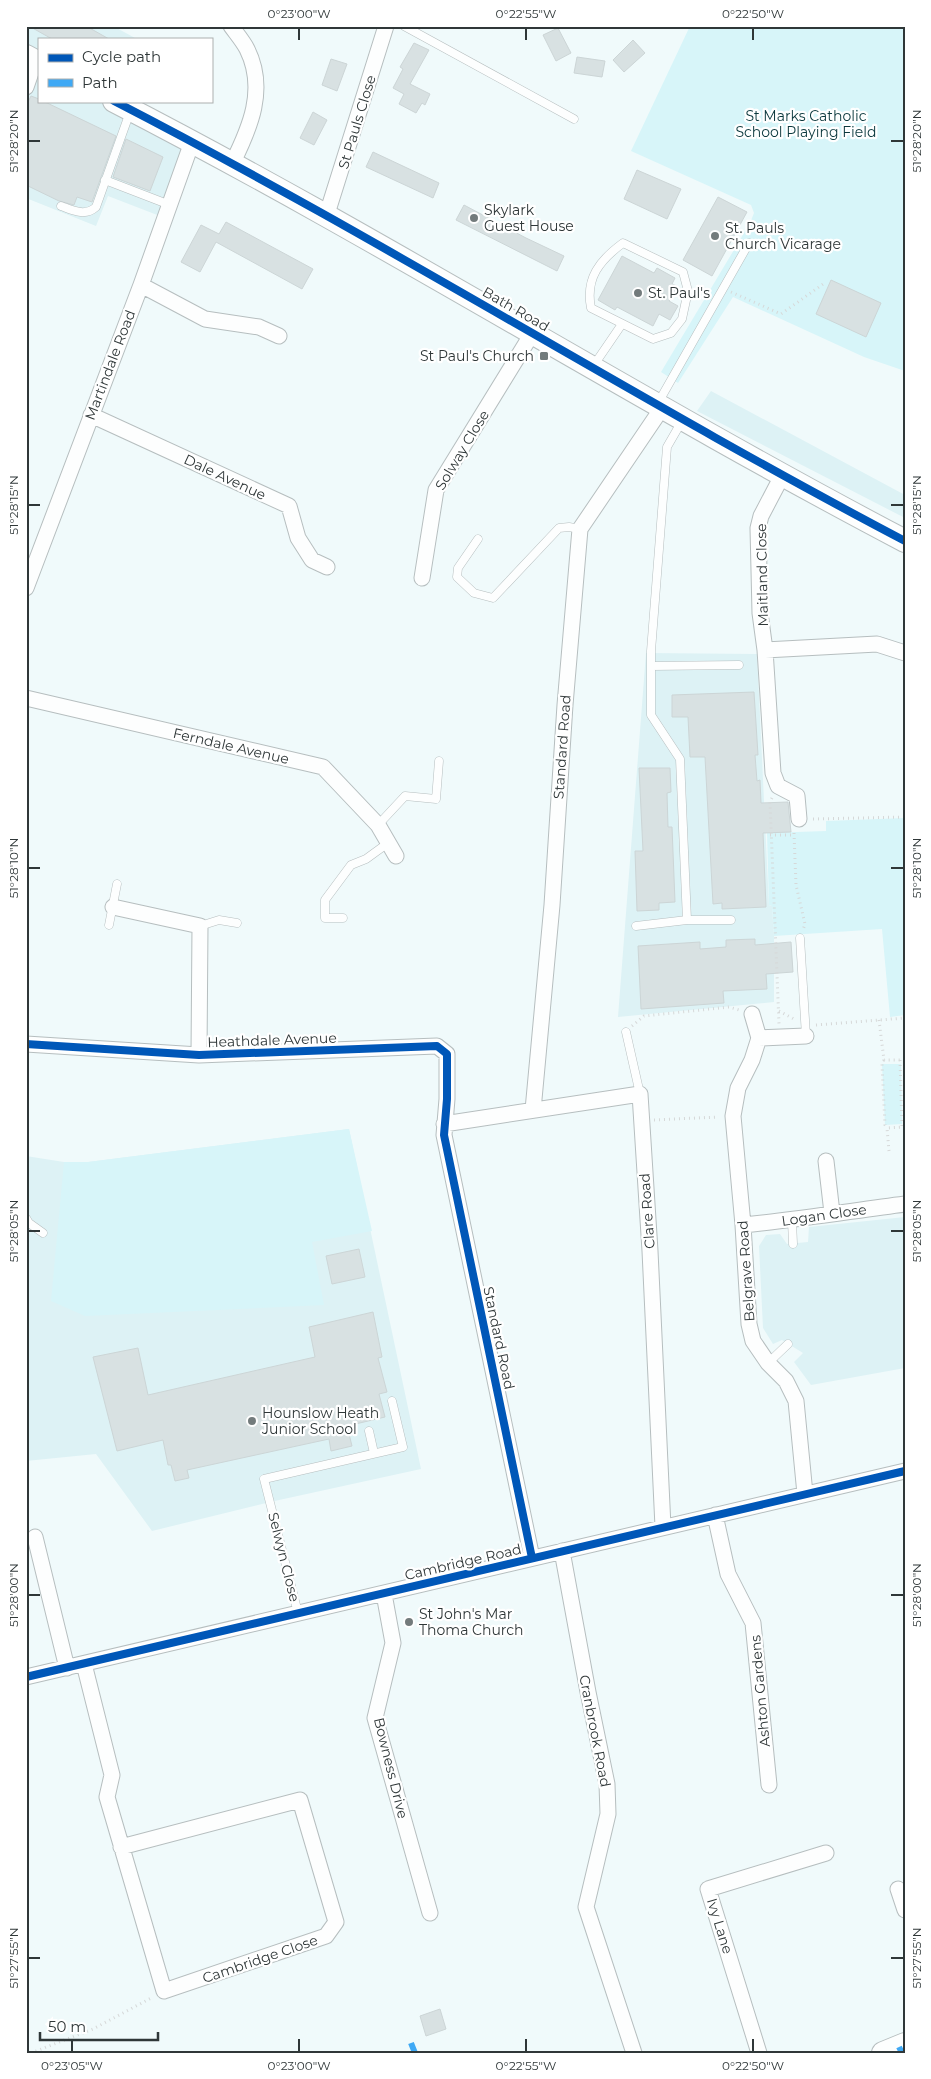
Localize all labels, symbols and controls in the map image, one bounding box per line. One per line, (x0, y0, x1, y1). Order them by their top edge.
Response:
text: 0°23'00"W (267, 6, 331, 21)
text: 0°22'55"W (496, 6, 556, 21)
text: 0°22'50"W (722, 6, 784, 21)
legend (38, 38, 212, 102)
text: Cycle path (82, 47, 161, 66)
text: Path (82, 73, 118, 92)
street label: St Pauls Close (334, 73, 380, 171)
park label: St Marks Catholic School Playing Field (735, 107, 877, 141)
text: 51°28'20"N (6, 110, 21, 172)
text: 51°28'20"N (909, 110, 924, 172)
place label: Skylark Guest House (484, 201, 574, 235)
marker: Skylark Guest House (468, 212, 480, 224)
place label: St. Pauls Church Vicarage (725, 219, 841, 253)
marker: St. Pauls Church Vicarage (709, 230, 721, 242)
street label: Bath Road (479, 283, 553, 335)
place label: St. Paul's (648, 284, 710, 302)
marker: St. Paul's (632, 287, 644, 299)
street label: Martindale Road (81, 307, 139, 423)
place label: St Paul's Church (420, 347, 534, 365)
marker: St Paul's Church (538, 350, 550, 362)
street label: Solway Close (431, 407, 493, 493)
street label: Dale Avenue (181, 450, 269, 504)
text: 51°28'15"N (6, 475, 21, 535)
text: 51°28'15"N (909, 475, 924, 535)
street label: Maitland Close (752, 523, 772, 627)
street label: Standard Road (549, 694, 575, 800)
street label: Ferndale Avenue (171, 724, 291, 768)
text: 51°28'10"N (6, 838, 21, 898)
text: 51°28'10"N (909, 838, 924, 898)
street label: Heathdale Avenue (207, 1029, 337, 1051)
street label: Clare Road (635, 1172, 659, 1250)
text: 51°28'05"N (6, 1200, 21, 1262)
street label: Logan Close (780, 1200, 868, 1230)
text: 51°28'05"N (909, 1200, 924, 1262)
street label: Belgrave Road (733, 1220, 759, 1322)
street label: Standard Road (479, 1285, 519, 1391)
place label: Hounslow Heath Junior School (261, 1404, 379, 1438)
marker: Hounslow Heath Junior School (246, 1415, 258, 1427)
street label: Selwyn Close (264, 1510, 304, 1604)
street label: Cambridge Road (403, 1540, 523, 1584)
text: 51°28'00"N (6, 1563, 21, 1627)
text: 51°28'00"N (909, 1563, 924, 1627)
place label: St John's Mar Thoma Church (419, 1605, 524, 1639)
marker: St John's Mar Thoma Church (403, 1616, 415, 1628)
street label: Ashton Gardens (746, 1634, 774, 1748)
street label: Cranbrook Road (575, 1673, 615, 1789)
street label: Bowness Drive (370, 1716, 412, 1820)
street label: Ivy Lane (703, 1896, 737, 1956)
text: 51°27'55"N (6, 1927, 21, 1989)
text: 51°27'55"N (909, 1927, 924, 1989)
street label: Cambridge Close (200, 1931, 320, 1987)
scale bar (40, 2009, 158, 2041)
text: 50 m (48, 2017, 86, 2036)
text: 0°23'05"W (41, 2058, 103, 2073)
text: 0°23'00"W (267, 2058, 331, 2073)
text: 0°22'55"W (496, 2058, 556, 2073)
text: 0°22'50"W (722, 2058, 784, 2073)

